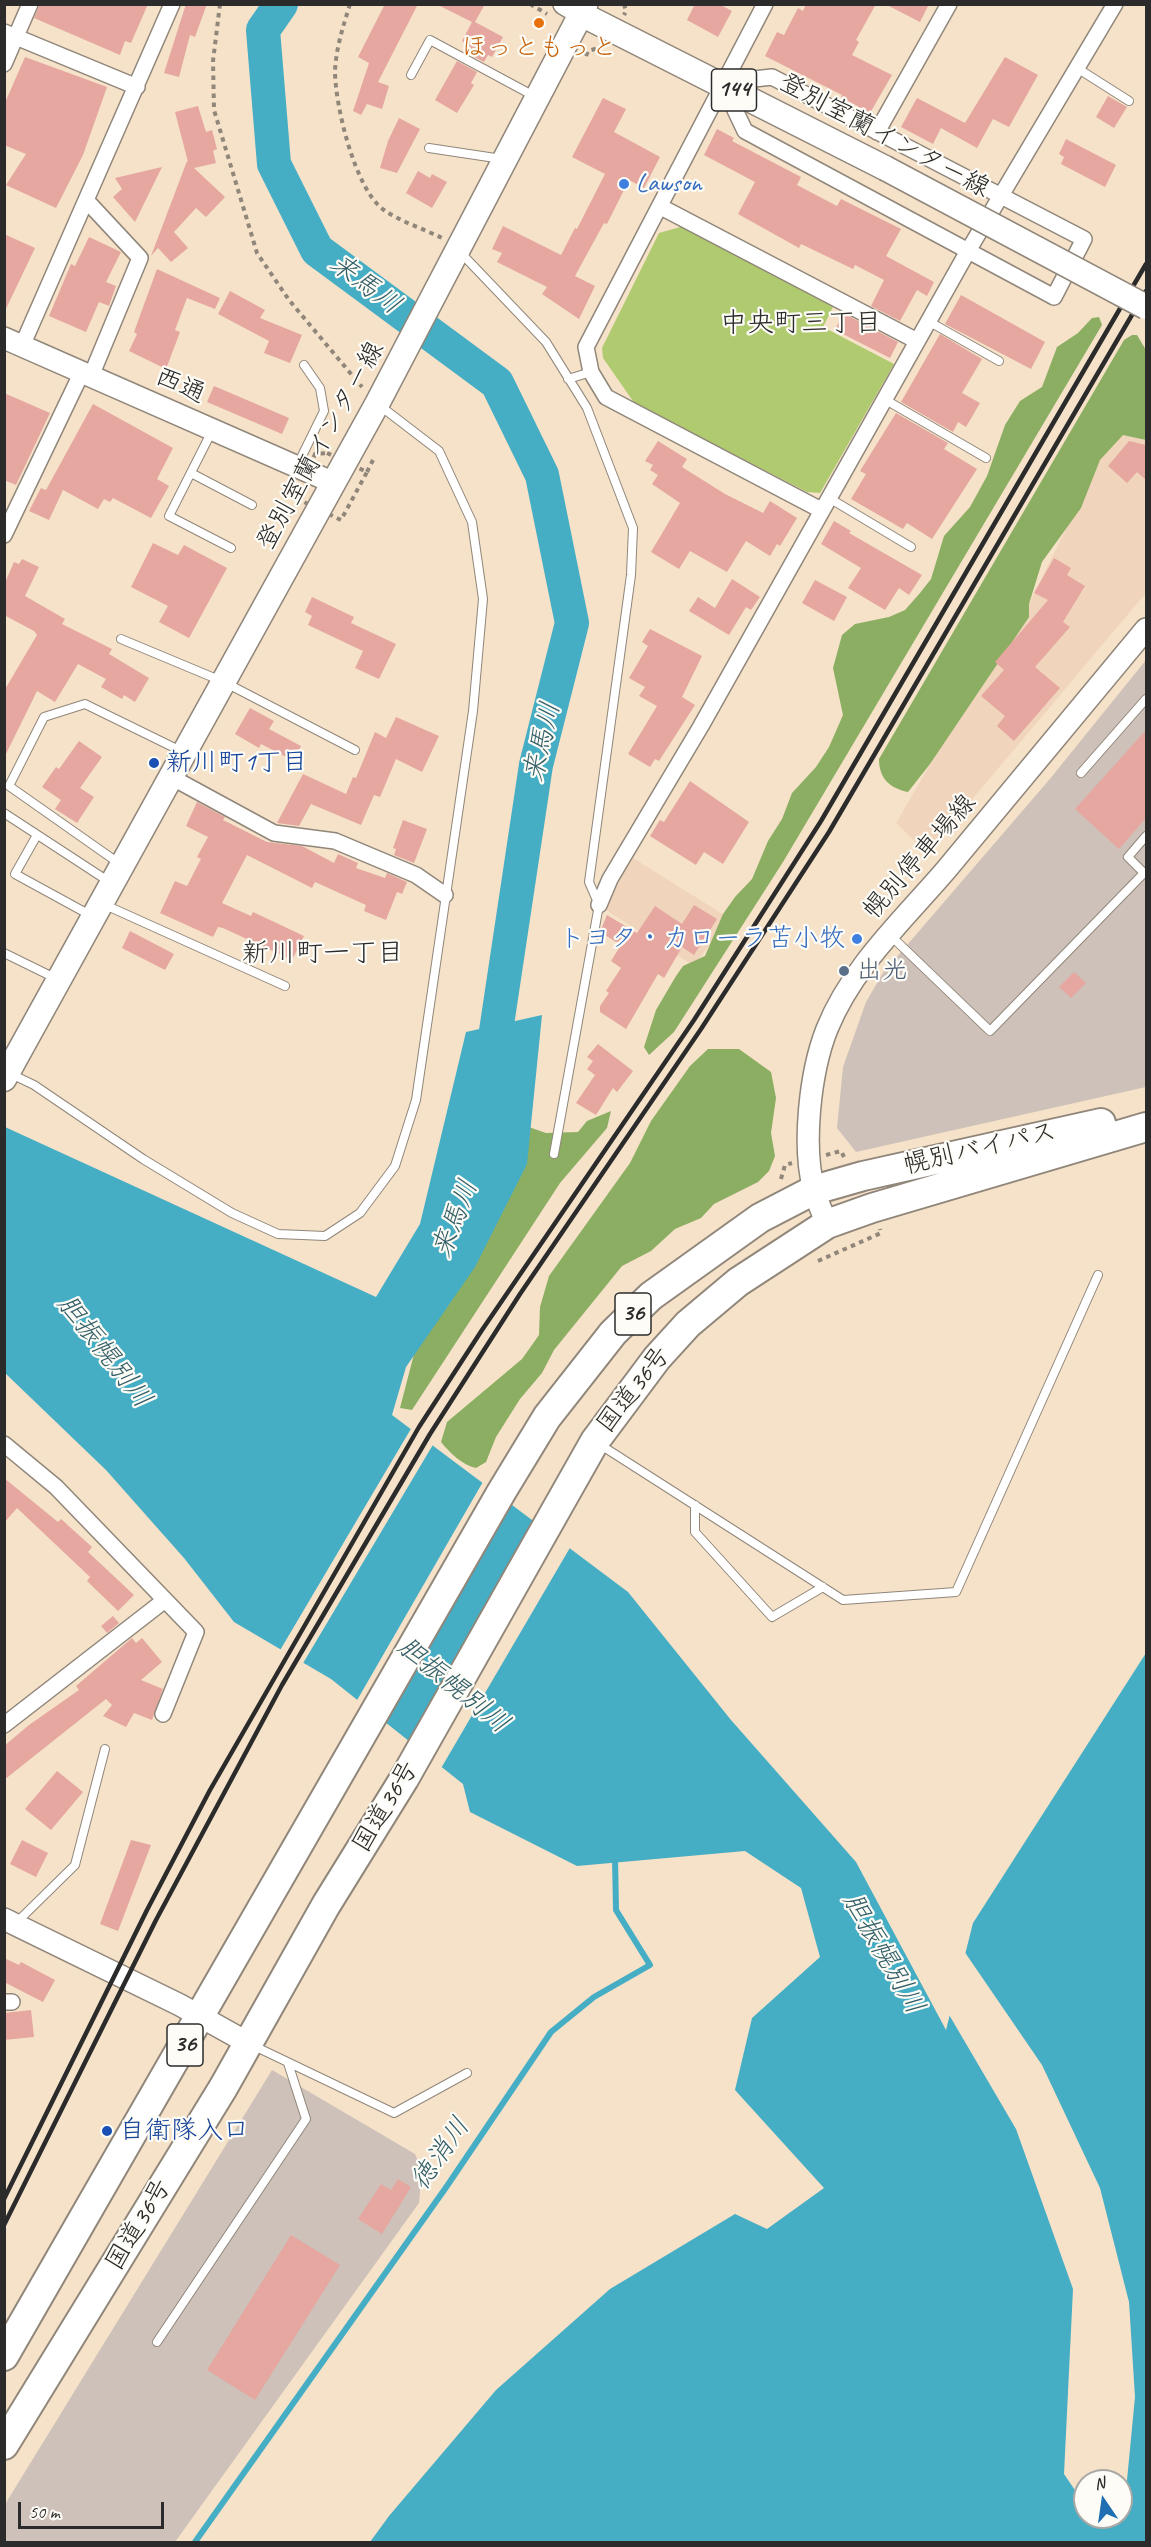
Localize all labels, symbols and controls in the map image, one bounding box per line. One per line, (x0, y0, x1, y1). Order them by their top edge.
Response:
marker: ほっともっと (532, 16, 546, 30)
place label: ほっともっと (461, 32, 617, 64)
street label: 登別室蘭インター線 (773, 67, 995, 205)
road number: 144 (712, 69, 756, 111)
place label: Lawson (636, 168, 701, 200)
marker: Lawson (617, 177, 631, 191)
water label: 来馬川 (323, 248, 407, 322)
district label: 中央町三丁目 (720, 308, 882, 340)
street label: 登別室蘭インター線 (251, 336, 391, 556)
street label: 西通 (150, 361, 210, 411)
water label: 来馬川 (518, 699, 568, 785)
place label: 新川町1丁目 (166, 747, 308, 779)
marker: 新川町1丁目 (147, 756, 161, 770)
street label: 幌別停車場線 (857, 788, 983, 926)
place label: トヨタ・カローラ苫小牧 (559, 923, 845, 955)
marker: トヨタ・カローラ苫小牧 (850, 932, 864, 946)
district label: 新川町一丁目 (242, 938, 404, 970)
place label: 出光 (856, 955, 908, 987)
marker: 出光 (837, 964, 851, 978)
street label: 幌別バイパス (900, 1116, 1060, 1182)
water label: 来馬川 (426, 1175, 486, 1263)
water label: 胆振幌別川 (50, 1289, 158, 1415)
road number: 36 (615, 1293, 651, 1335)
street label: 国道36号 (590, 1340, 678, 1440)
water label: 胆振幌別川 (390, 1631, 516, 1741)
street label: 国道36号 (347, 1756, 425, 1858)
water label: 胆振幌別川 (835, 1887, 931, 2021)
road number: 36 (167, 2024, 203, 2066)
water label: 徳消川 (404, 2112, 478, 2196)
place label: 自衛隊入口 (119, 2115, 249, 2147)
marker: 自衛隊入口 (100, 2124, 114, 2138)
street label: 国道36号 (100, 2174, 178, 2276)
north arrow (1073, 2469, 1133, 2529)
text: N (1092, 2473, 1106, 2494)
scale bar (21, 2490, 166, 2528)
text: 50 m (29, 2501, 60, 2523)

